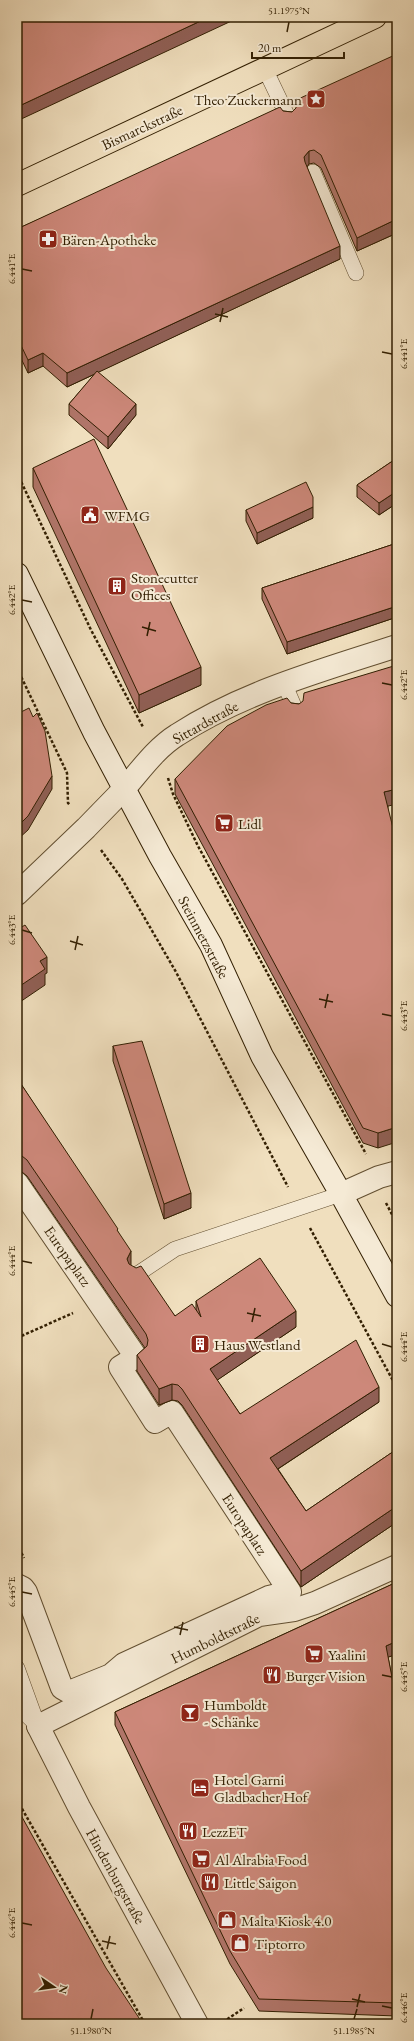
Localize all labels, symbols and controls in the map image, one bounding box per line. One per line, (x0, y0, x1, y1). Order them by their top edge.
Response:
text: 51.1975°N (268, 4, 310, 17)
scale bar (252, 34, 344, 60)
text: 20 m (258, 40, 282, 56)
place icon: Theo Zuckermann (305, 88, 327, 110)
place label: Theo Zuckermann (194, 90, 302, 109)
street label: Bismarckstraße (99, 100, 186, 154)
pharmacy icon: Bären-Apotheke (37, 228, 59, 250)
place label: Bären-Apotheke (62, 230, 157, 249)
text: 6.441°E (5, 254, 18, 284)
text: 6.441°E (397, 339, 410, 369)
public building icon: WFMG (79, 504, 101, 526)
place label: WFMG (104, 506, 150, 525)
place label: Stonecutter Offices (131, 568, 198, 604)
building icon: Stonecutter Offices (106, 575, 128, 597)
text: 6.442°E (5, 585, 18, 615)
text: 6.442°E (397, 670, 410, 700)
street label: Sittardstraße (169, 696, 241, 748)
supermarket icon: Lidl (213, 812, 235, 834)
place label: Lidl (238, 814, 262, 833)
street label: Steinmetzstraße (174, 892, 234, 982)
text: 6.443°E (5, 915, 18, 945)
text: 6.443°E (397, 1001, 410, 1031)
street label: Europaplatz (40, 1222, 96, 1290)
text: 6.444°E (5, 1246, 18, 1276)
text: 6.444°E (397, 1332, 410, 1362)
building icon: Haus Westland (189, 1333, 211, 1355)
place label: Haus Westland (214, 1335, 301, 1354)
street label: Europaplatz (218, 1490, 272, 1559)
text: 6.445°E (5, 1577, 18, 1607)
street label: Humboldtstraße (167, 1608, 263, 1668)
supermarket icon: Yaalini (303, 1643, 325, 1665)
place label: Yaalini (328, 1645, 366, 1664)
text: 6.445°E (397, 1662, 410, 1692)
restaurant icon: Burger Vision (261, 1664, 283, 1686)
place label: Burger Vision (286, 1666, 366, 1685)
place label: Humboldt - Schänke (204, 1695, 267, 1731)
bar icon: Humboldt - Schänke (179, 1702, 201, 1724)
place label: Hotel Garni Gladbacher Hof (214, 1770, 310, 1806)
hotel icon: Hotel Garni Gladbacher Hof (189, 1777, 211, 1799)
restaurant icon: LezzET (177, 1820, 199, 1842)
place label: LezzET (202, 1822, 247, 1841)
street label: Hindenburgstraße (82, 1825, 150, 1927)
supermarket icon: Al Alrabia Food (190, 1848, 212, 1870)
place label: Al Alrabia Food (214, 1850, 307, 1869)
restaurant icon: Little Saigon (199, 1871, 221, 1893)
place label: Little Saigon (224, 1873, 297, 1892)
text: 6.446°E (5, 1908, 18, 1938)
shop icon: Malta Kiosk 4.0 (216, 1909, 238, 1931)
place label: Malta Kiosk 4.0 (241, 1911, 332, 1930)
shop icon: Tiptorro (229, 1932, 251, 1954)
place label: Tiptorro (254, 1934, 305, 1953)
north arrow (34, 1967, 74, 2007)
text: N (56, 1983, 72, 1995)
text: 6.446°E (397, 1993, 410, 2023)
text: 51.1980°N (70, 2024, 112, 2037)
text: 51.1985°N (333, 2024, 375, 2037)

